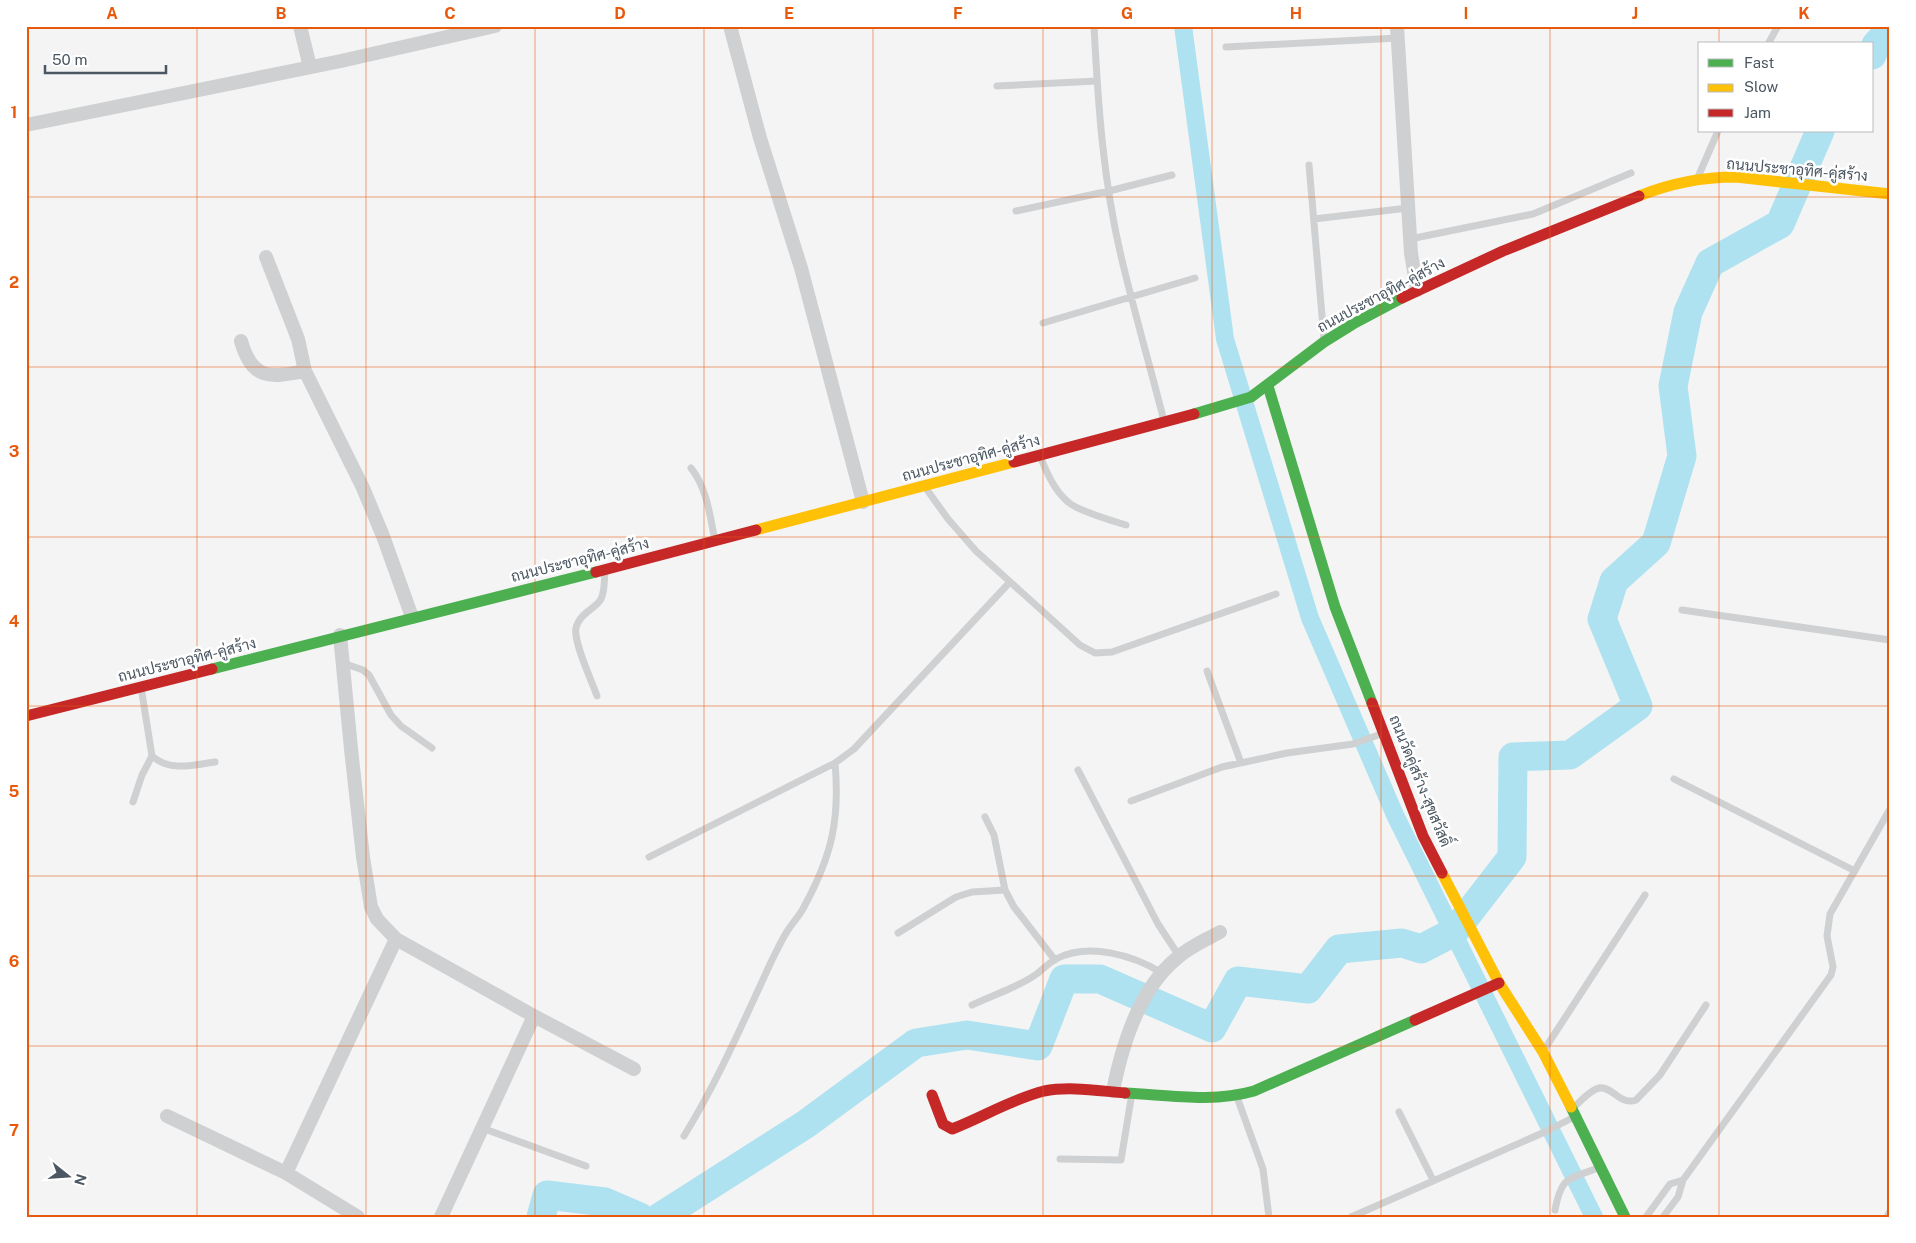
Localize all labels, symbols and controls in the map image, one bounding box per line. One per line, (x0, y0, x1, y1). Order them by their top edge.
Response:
text: A (106, 4, 118, 23)
text: B (276, 4, 287, 23)
text: C (444, 4, 456, 23)
text: D (614, 4, 626, 23)
text: E (784, 4, 794, 23)
text: F (953, 4, 963, 23)
text: G (1121, 4, 1133, 23)
text: H (1290, 4, 1302, 23)
text: I (1464, 4, 1468, 23)
text: J (1632, 4, 1638, 23)
text: K (1798, 4, 1810, 23)
scale bar (45, 42, 166, 74)
legend (1698, 42, 1874, 132)
text: 50 m (52, 51, 87, 68)
text: Fast (1744, 54, 1774, 71)
text: Slow (1744, 78, 1779, 95)
text: 1 (11, 103, 17, 122)
text: Jam (1744, 104, 1771, 121)
street label: ถนนประชาอุทิศ-คู่สร้าง (1725, 154, 1868, 187)
street label: ถนนประชาอุทิศ-คู่สร้าง (1314, 253, 1449, 338)
text: 2 (9, 273, 19, 292)
street label: ถนนประชาอุทิศ-คู่สร้าง (900, 430, 1042, 487)
text: 3 (9, 442, 19, 461)
street label: ถนนประชาอุทิศ-คู่สร้าง (509, 533, 651, 588)
text: 4 (9, 612, 20, 631)
street label: ถนนประชาอุทิศ-คู่สร้าง (116, 633, 258, 688)
street label: ถนนวัดคู่สร้าง-สุขสวัสดิ์ (1383, 710, 1461, 850)
text: 5 (9, 782, 20, 801)
text: 6 (9, 952, 19, 971)
text: 7 (9, 1121, 19, 1140)
north arrow (42, 1150, 92, 1200)
text: N (71, 1172, 90, 1187)

